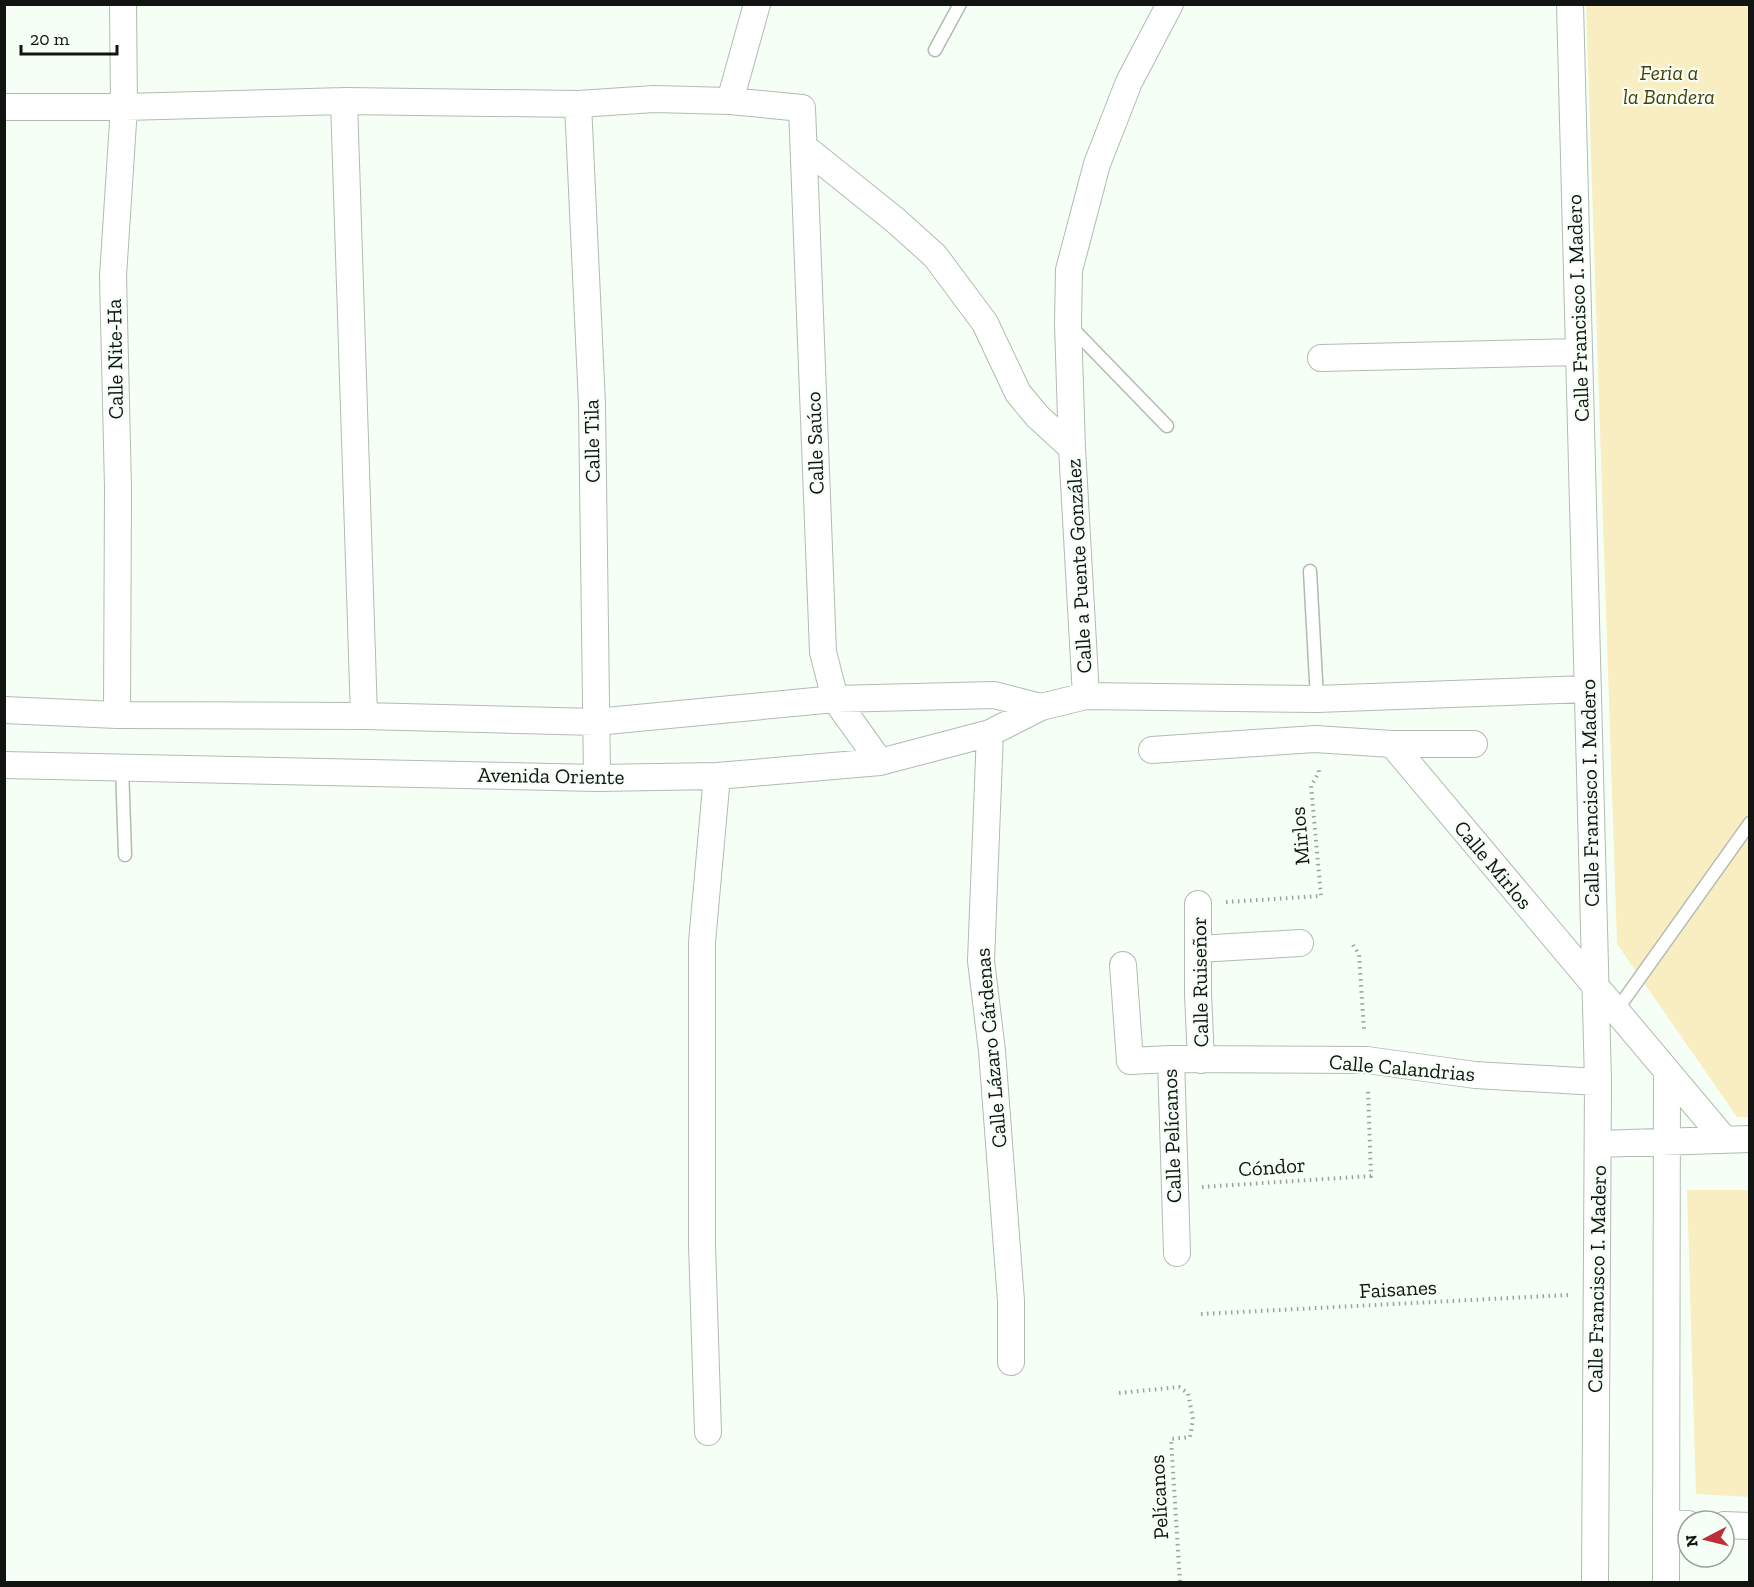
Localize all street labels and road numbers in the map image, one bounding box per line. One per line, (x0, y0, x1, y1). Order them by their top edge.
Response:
street label: Calle Francisco I. Madero (1561, 194, 1594, 422)
street label: Calle Nite-Ha (101, 298, 128, 420)
street label: Calle Saúco (800, 391, 829, 495)
street label: Calle Tila (578, 399, 605, 483)
street label: Calle a Puente González (1060, 458, 1097, 674)
street label: Calle Francisco I. Madero (1575, 679, 1604, 907)
street label: Avenida Oriente (477, 762, 625, 789)
street label: Mirlos (1284, 806, 1315, 866)
street label: Calle Mirlos (1449, 815, 1538, 914)
street label: Calle Ruiseñor (1186, 916, 1213, 1048)
street label: Calle Lázaro Cárdenas (969, 947, 1012, 1149)
street label: Calle Calandrias (1328, 1049, 1476, 1086)
street label: Calle Pelícanos (1157, 1068, 1186, 1204)
street label: Cóndor (1237, 1152, 1307, 1181)
street label: Calle Francisco I. Madero (1582, 1165, 1611, 1393)
street label: Faisanes (1358, 1274, 1438, 1303)
street label: Pelícanos (1144, 1454, 1173, 1540)

